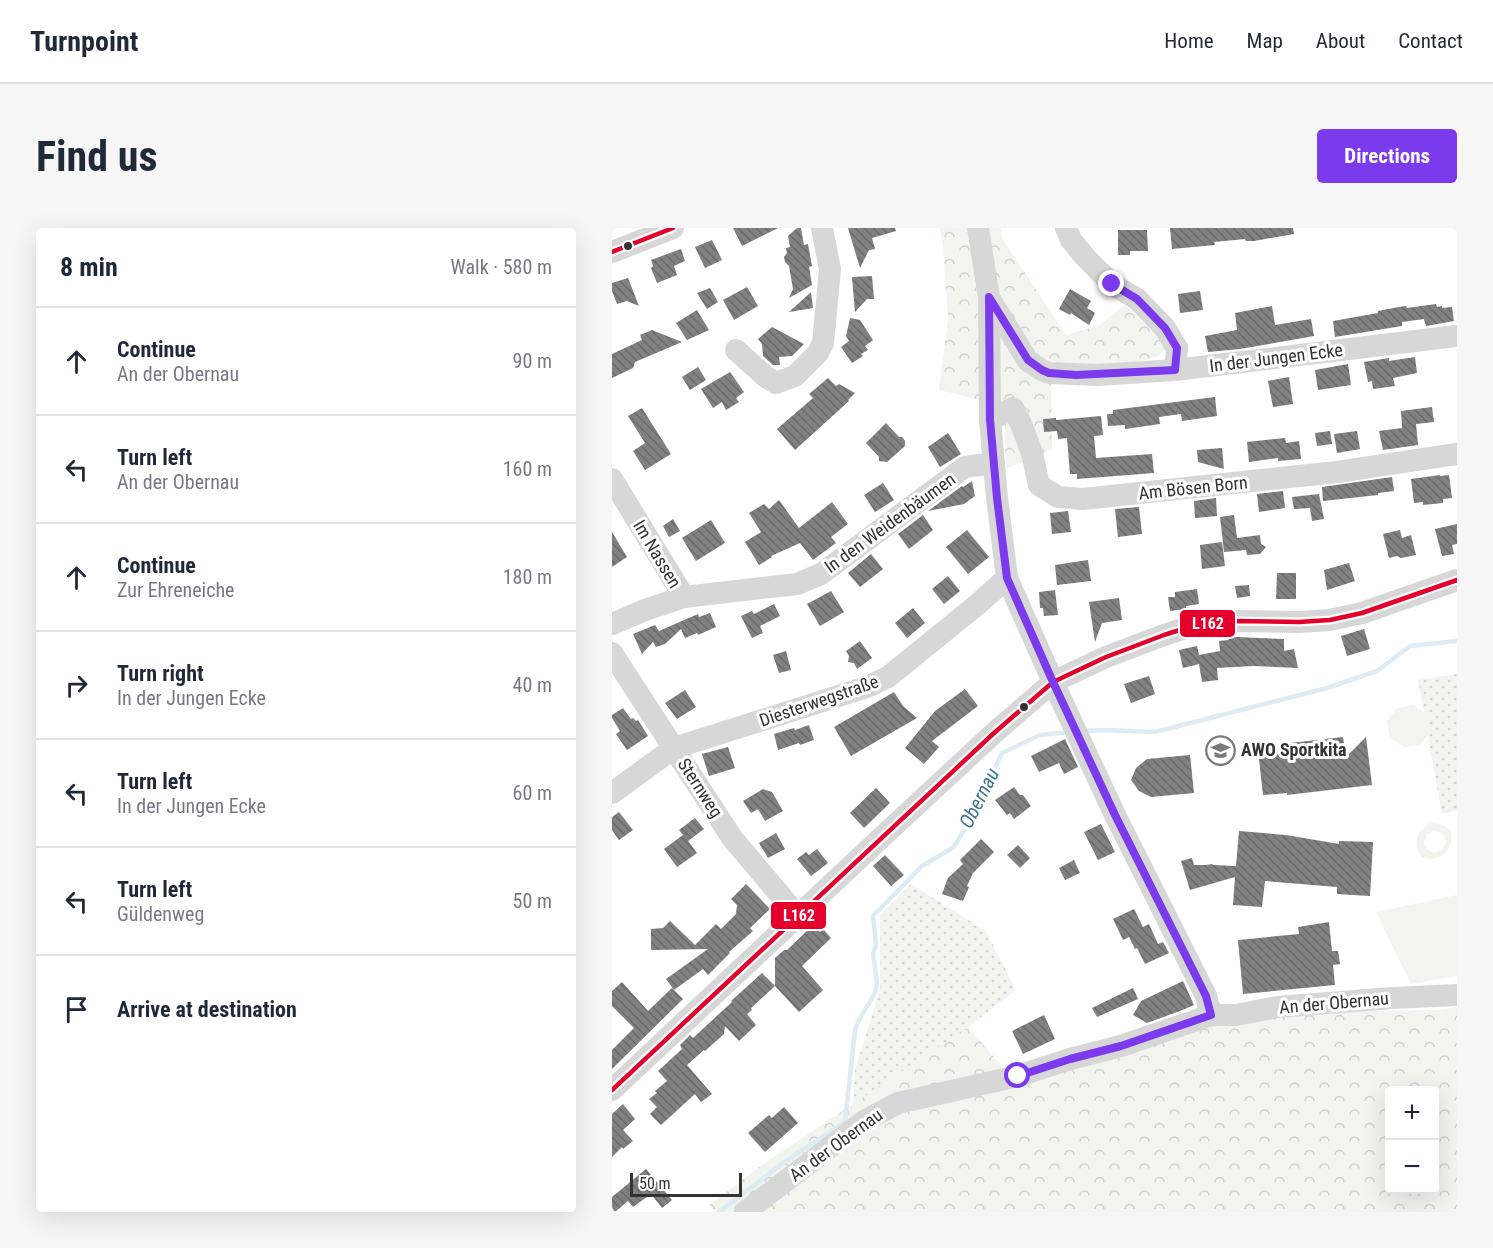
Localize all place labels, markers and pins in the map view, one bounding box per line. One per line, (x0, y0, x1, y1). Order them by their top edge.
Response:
unlabelled marker (622, 240, 634, 252)
unlabelled marker (1018, 701, 1030, 713)
school or university icon: AWO Sportkita (1204, 734, 1236, 766)
place label: AWO Sportkita (1241, 739, 1347, 760)

